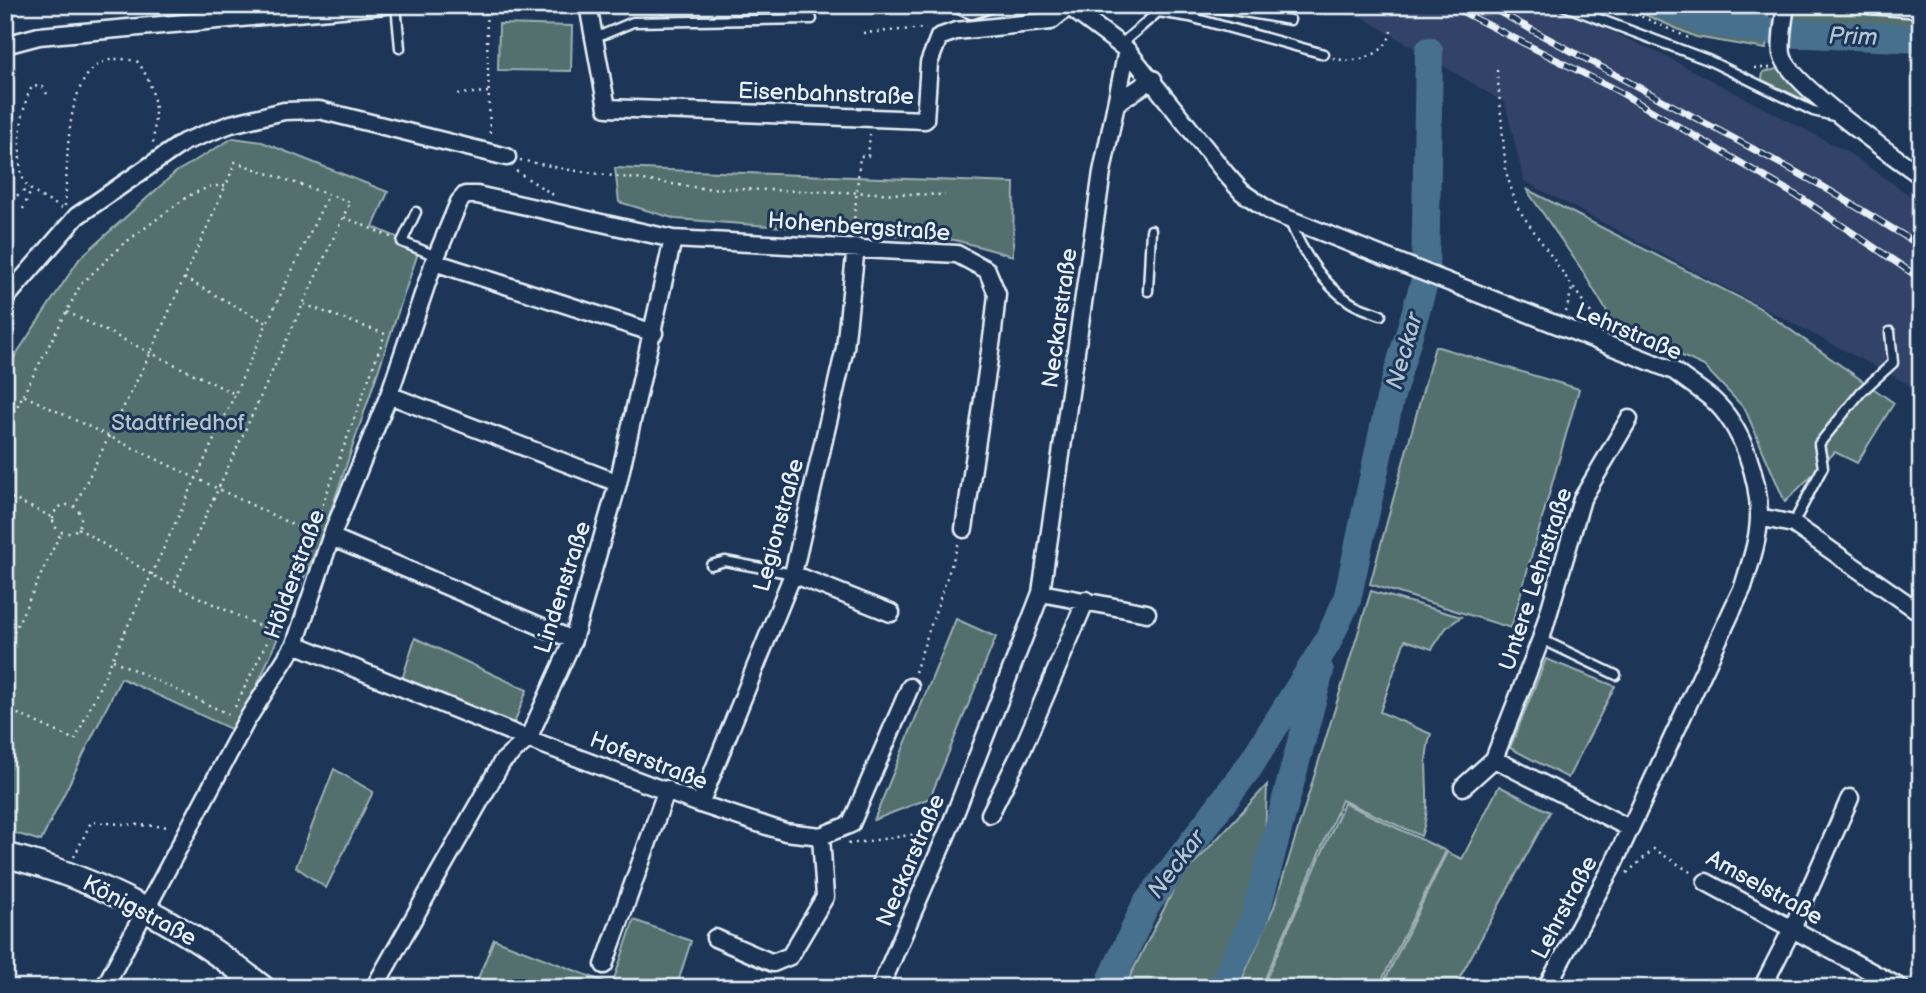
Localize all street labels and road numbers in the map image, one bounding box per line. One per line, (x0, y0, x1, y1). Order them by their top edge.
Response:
street label: Eisenbahnstraße (737, 77, 914, 111)
street label: Hohenbergstraße (767, 207, 951, 247)
street label: Neckarstraße (1036, 246, 1084, 390)
street label: Lehrstraße (1571, 297, 1686, 367)
street label: Legionstraße (748, 456, 810, 595)
street label: Untere Lehrstraße (1493, 484, 1579, 674)
street label: Hölderstraße (259, 506, 331, 643)
street label: Lindenstraße (528, 518, 597, 657)
street label: Hoferstraße (586, 726, 711, 796)
street label: Neckarstraße (870, 790, 951, 931)
street label: Amselstraße (1701, 844, 1828, 931)
street label: Lehrstraße (1526, 851, 1604, 964)
street label: Königstraße (78, 869, 201, 953)

